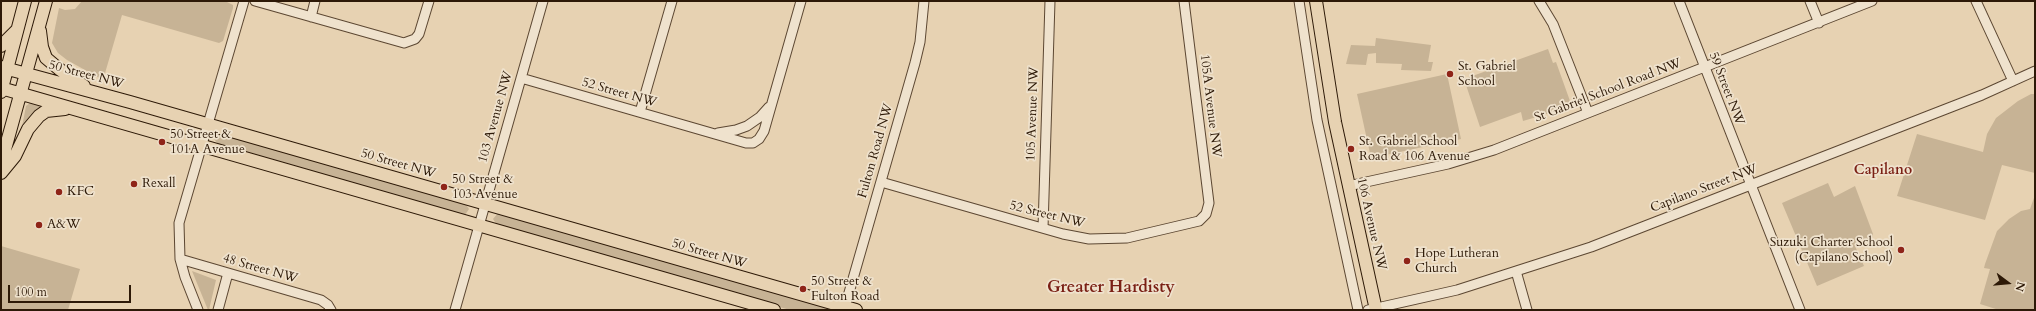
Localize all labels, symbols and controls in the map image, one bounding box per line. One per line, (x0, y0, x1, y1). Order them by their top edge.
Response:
street label: 59 Street NW (1705, 50, 1747, 128)
street label: 105A Avenue NW (1196, 54, 1224, 158)
street label: St Gabriel School Road NW (1532, 56, 1684, 126)
street label: 50 Street NW (47, 57, 125, 93)
place label: St. Gabriel School (1458, 59, 1516, 90)
street label: 105 Avenue NW (1024, 66, 1042, 162)
street label: 103 Avenue NW (475, 69, 517, 165)
marker: St. Gabriel School (1445, 69, 1455, 79)
street label: 52 Street NW (580, 75, 658, 111)
street label: Fulton Road NW (855, 102, 897, 200)
place label: 50 Street & 101A Avenue (170, 127, 245, 158)
place label: St. Gabriel School Road & 106 Avenue (1359, 134, 1470, 165)
marker: 50 Street & 101A Avenue (157, 137, 167, 147)
marker: St. Gabriel School Road & 106 Avenue (1346, 144, 1356, 154)
street label: 50 Street NW (359, 146, 437, 182)
street label: Capilano Street NW (1648, 161, 1760, 217)
district label: Capilano (1854, 163, 1912, 179)
place label: 50 Street & 103 Avenue (452, 172, 518, 203)
place label: Rexall (142, 176, 176, 192)
street label: 106 Avenue NW (1353, 176, 1389, 272)
marker: Rexall (129, 179, 139, 189)
marker: 50 Street & 103 Avenue (439, 182, 449, 192)
place label: KFC (67, 184, 94, 200)
marker: KFC (54, 187, 64, 197)
street label: 52 Street NW (1008, 198, 1086, 232)
place label: A&W (47, 217, 80, 233)
marker: A&W (34, 220, 44, 230)
place label: Suzuki Charter School (Capilano School) (1770, 235, 1893, 266)
street label: 50 Street NW (670, 236, 748, 272)
marker: Suzuki Charter School (Capilano School) (1896, 245, 1906, 255)
place label: Hope Lutheran Church (1415, 246, 1499, 277)
street label: 48 Street NW (221, 251, 299, 287)
marker: Hope Lutheran Church (1402, 256, 1412, 266)
north arrow (1988, 263, 2028, 303)
place label: 50 Street & Fulton Road (811, 274, 879, 305)
scale bar (10, 277, 133, 303)
district label: Greater Hardisty (1047, 278, 1175, 298)
text: N (2011, 280, 2029, 293)
text: 100 m (15, 284, 47, 300)
marker: 50 Street & Fulton Road (798, 284, 808, 294)

